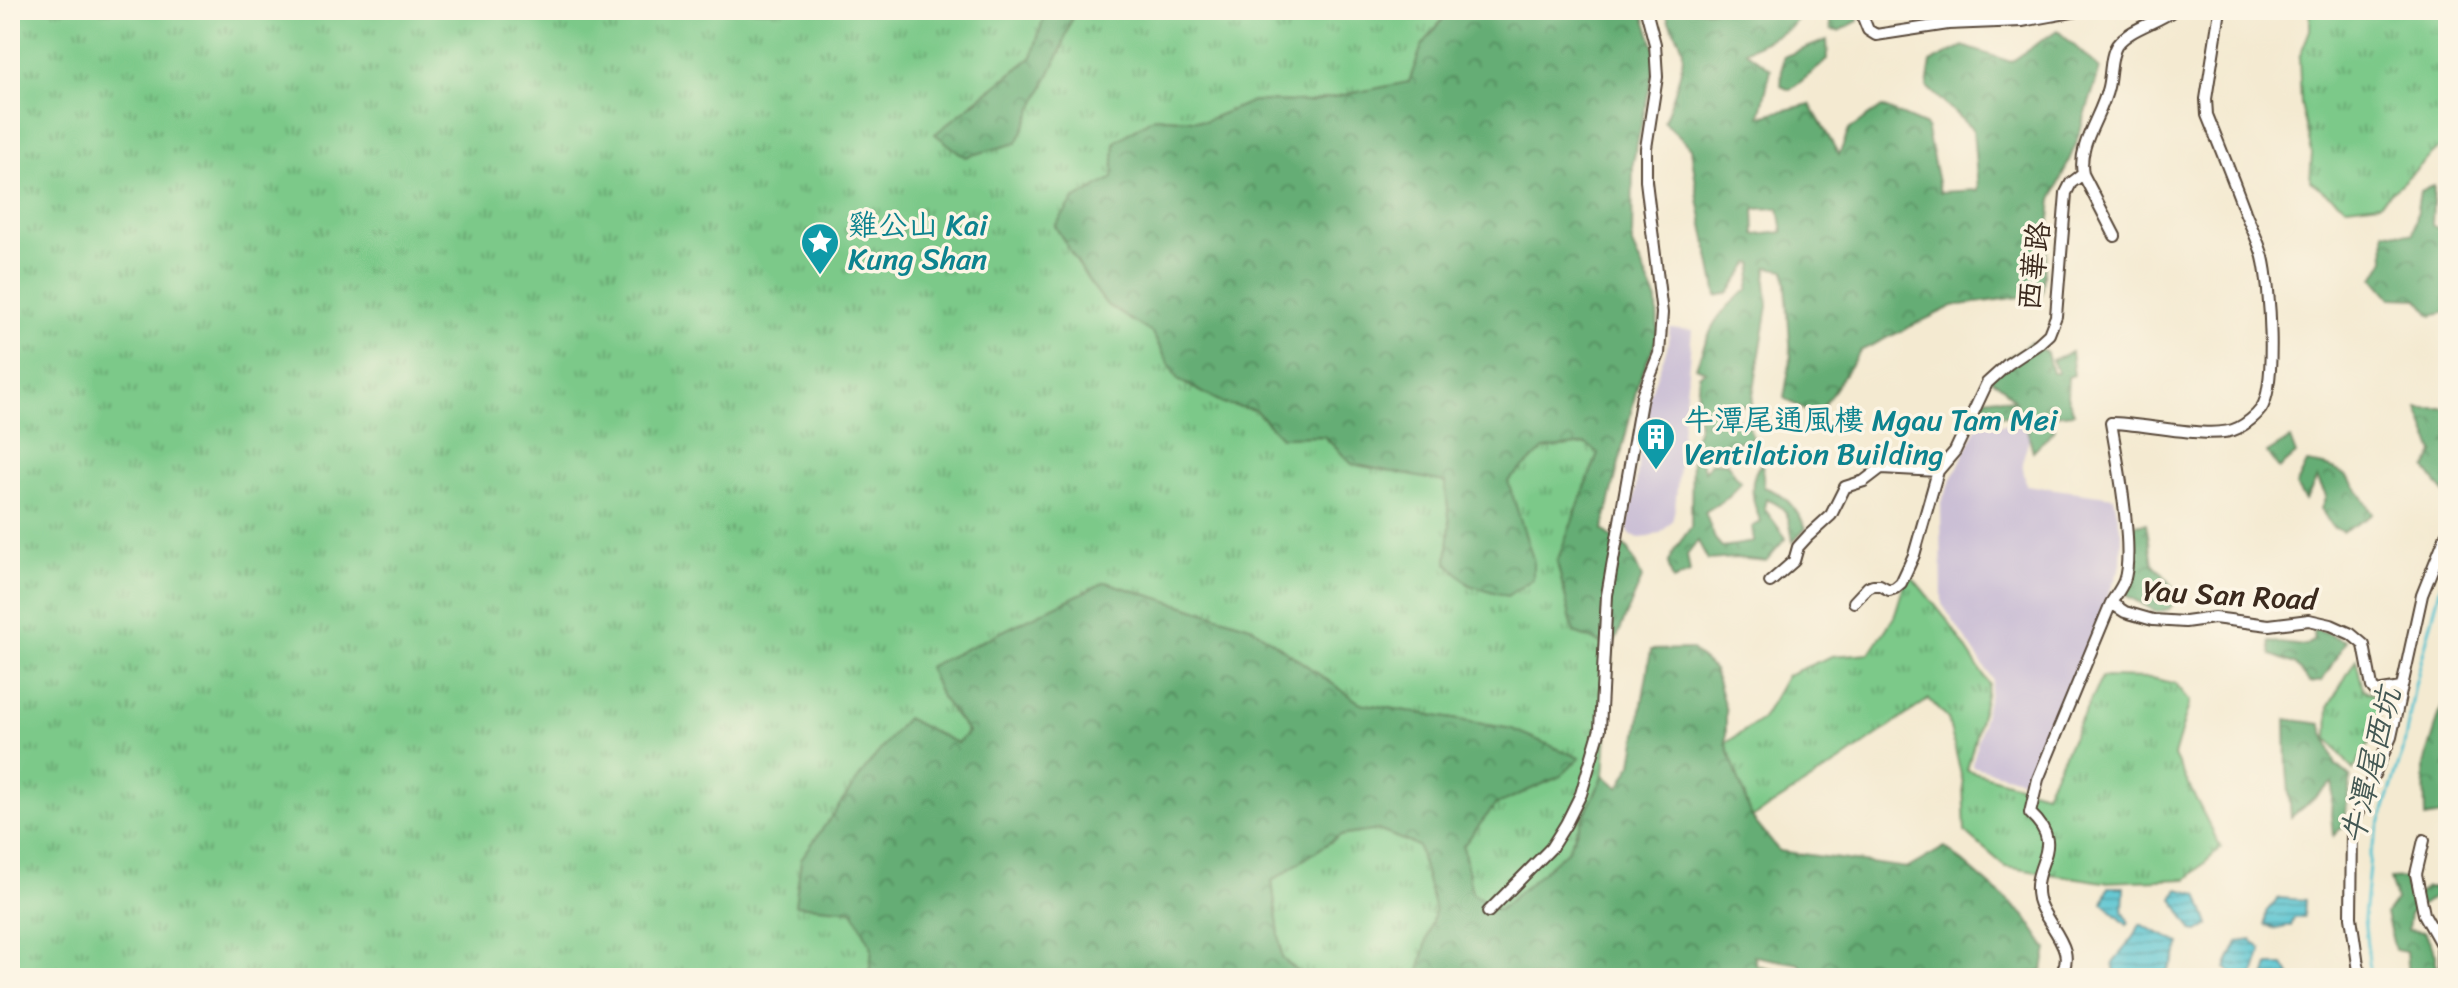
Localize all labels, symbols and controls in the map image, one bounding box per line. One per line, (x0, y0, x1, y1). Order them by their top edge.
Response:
place label: 雞公山 Kai Kung Shan (848, 198, 989, 286)
street label: 西華路 (2002, 218, 2066, 314)
place icon: 雞公山 Kai Kung Shan (799, 221, 841, 276)
place label: 牛潭尾通風樓 Mgau Tam Mei Ventilation Building (1684, 393, 2059, 481)
building icon: 牛潭尾通風樓 Mgau Tam Mei Ventilation Building (1635, 416, 1677, 471)
street label: Yau San Road (2142, 563, 2321, 627)
water label: 牛潭尾西坑 (2324, 679, 2419, 851)

